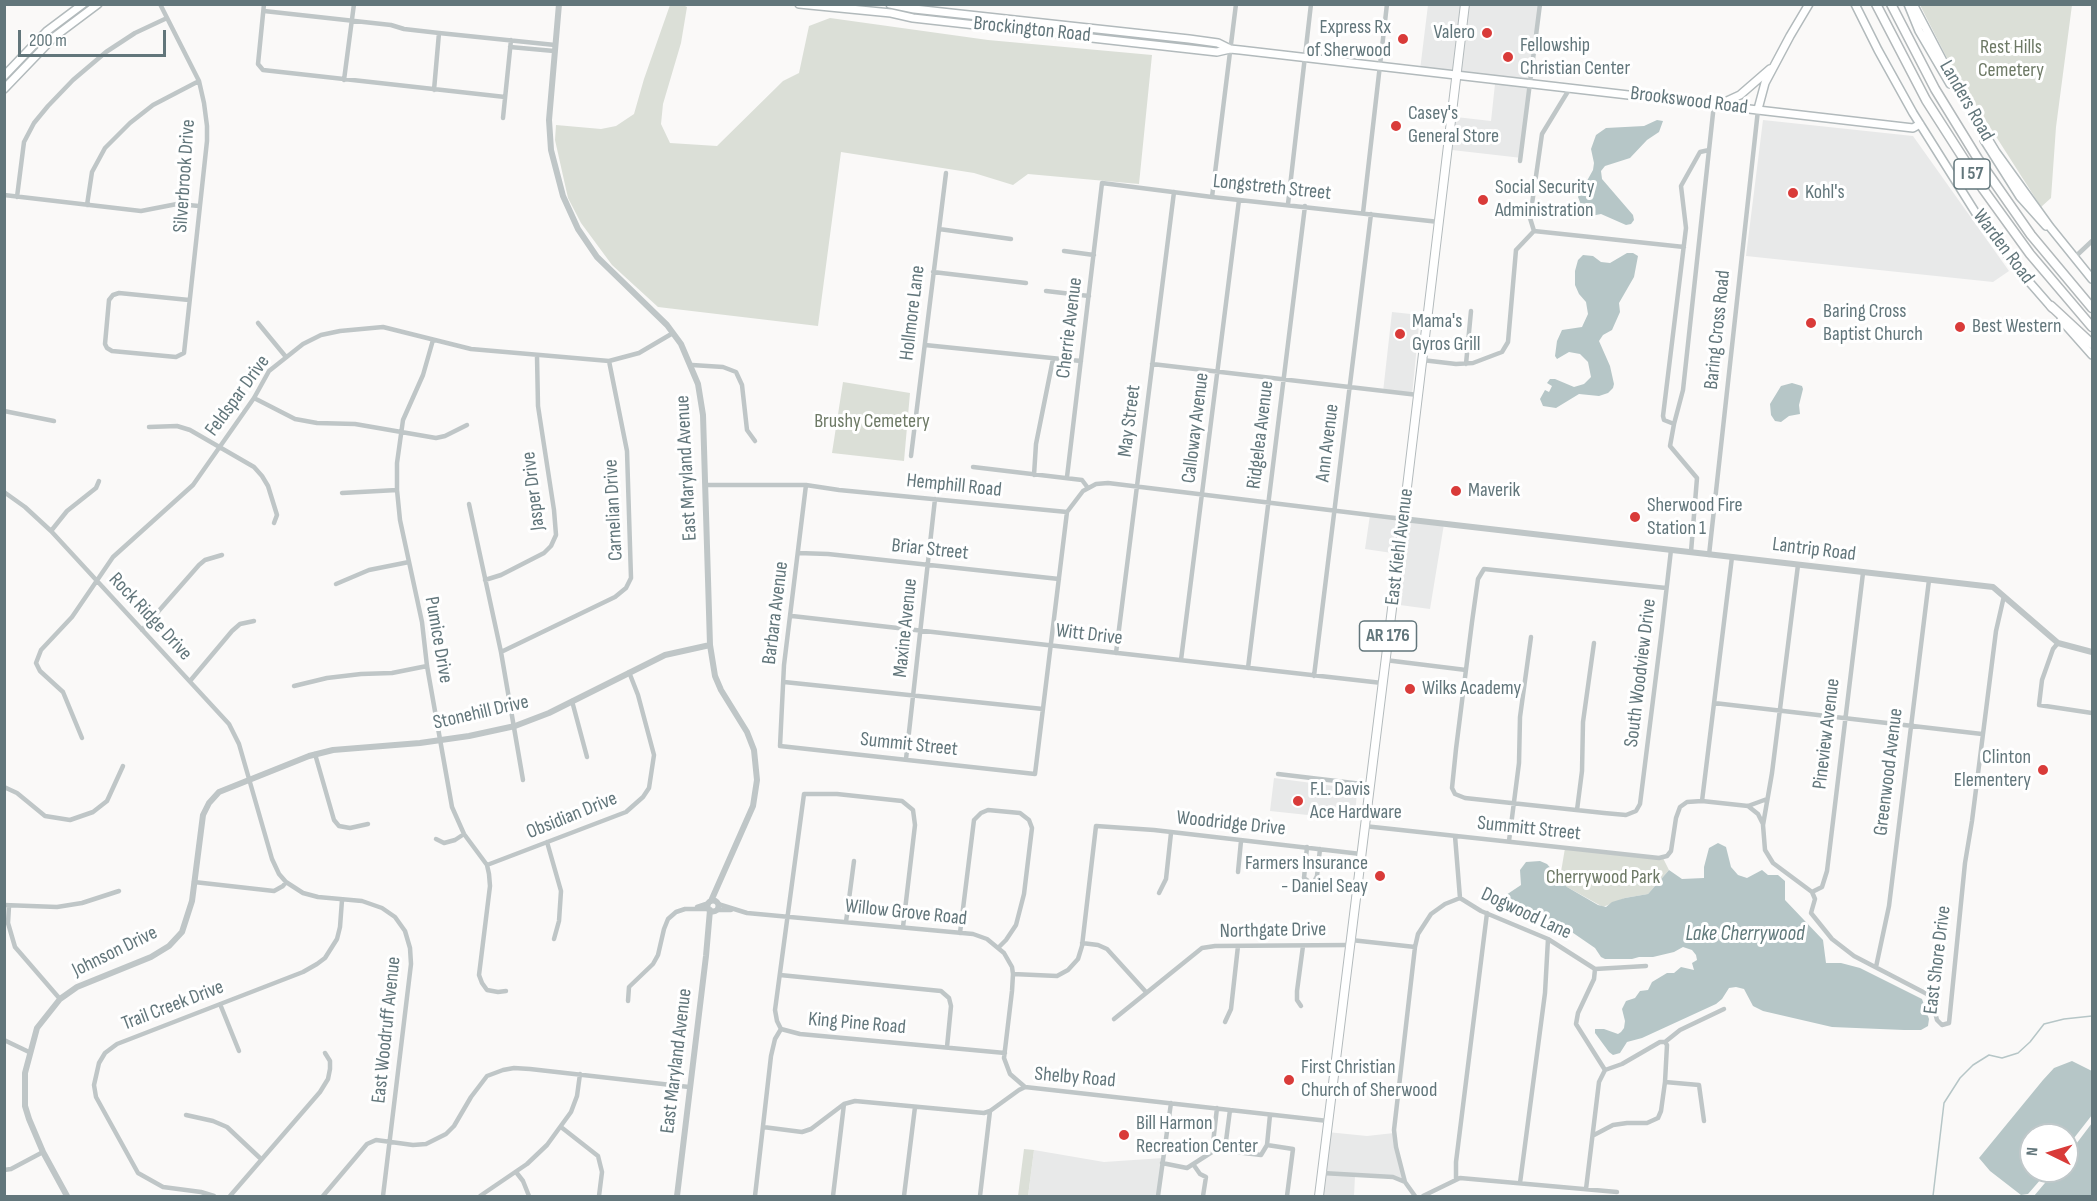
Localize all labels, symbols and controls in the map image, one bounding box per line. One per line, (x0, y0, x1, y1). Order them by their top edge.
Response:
street label: Brockington Road (972, 12, 1092, 48)
place label: Express Rx of Sherwood (1307, 16, 1391, 63)
scale bar (21, 18, 170, 56)
place label: Valero (1433, 21, 1475, 45)
marker: Valero (1480, 26, 1494, 40)
text: 200 m (29, 30, 67, 51)
marker: Express Rx of Sherwood (1396, 32, 1410, 46)
place label: Fellowship Christian Center (1520, 34, 1630, 81)
park label: Rest Hills Cemetery (1978, 36, 2044, 83)
marker: Fellowship Christian Center (1501, 50, 1515, 64)
street label: Landers Road (1933, 56, 1999, 146)
street label: Brookswood Road (1629, 82, 1749, 120)
place label: Casey's General Store (1408, 102, 1499, 149)
street label: Silverbrook Drive (169, 119, 201, 233)
marker: Casey's General Store (1389, 119, 1403, 133)
road number: I 57 (1954, 159, 1990, 189)
street label: Longstreth Street (1212, 170, 1332, 206)
place label: Social Security Administration (1495, 176, 1594, 223)
place label: Kohl's (1805, 181, 1845, 205)
marker: Kohl's (1786, 186, 1800, 200)
marker: Social Security Administration (1476, 193, 1490, 207)
street label: Warden Road (1967, 205, 2039, 289)
street label: Hollmore Lane (895, 264, 931, 362)
street label: Baring Cross Road (1700, 269, 1736, 391)
street label: Cherrie Avenue (1052, 276, 1088, 380)
place label: Baring Cross Baptist Church (1823, 300, 1923, 347)
place label: Mama's Gyros Grill (1412, 310, 1480, 357)
place label: Best Western (1972, 315, 2062, 339)
marker: Baring Cross Baptist Church (1804, 316, 1818, 330)
marker: Best Western (1953, 320, 1967, 334)
marker: Mama's Gyros Grill (1393, 327, 1407, 341)
street label: Feldspar Drive (201, 351, 275, 441)
street label: Calloway Avenue (1177, 371, 1215, 485)
street label: Ridgelea Avenue (1242, 380, 1280, 490)
street label: May Street (1114, 384, 1146, 458)
street label: East Maryland Avenue (671, 395, 703, 541)
street label: Ann Avenue (1311, 403, 1345, 483)
park label: Brushy Cemetery (814, 410, 930, 434)
street label: Jasper Drive (517, 450, 551, 532)
street label: Carnelian Drive (599, 459, 629, 561)
street label: Hemphill Road (905, 469, 1003, 503)
place label: Maverik (1468, 479, 1520, 503)
marker: Maverik (1449, 484, 1463, 498)
street label: East Kiehl Avenue (1381, 487, 1419, 607)
place label: Sherwood Fire Station 1 (1647, 494, 1743, 541)
marker: Sherwood Fire Station 1 (1628, 510, 1642, 524)
street label: Lantrip Road (1771, 533, 1857, 567)
street label: Briar Street (890, 534, 970, 566)
street label: Barbara Avenue (758, 560, 794, 666)
street label: Rock Ridge Drive (103, 568, 197, 666)
street label: Maxine Avenue (889, 577, 923, 679)
street label: Pumice Drive (419, 595, 457, 685)
street label: South Woodview Drive (1620, 597, 1662, 749)
street label: Witt Drive (1054, 619, 1124, 651)
road number: AR 176 (1360, 621, 1416, 651)
place label: Wilks Academy (1422, 677, 1521, 701)
street label: Pineview Avenue (1808, 677, 1846, 791)
marker: Wilks Academy (1403, 682, 1417, 696)
street label: Stonehill Drive (431, 690, 531, 736)
street label: Greenwood Avenue (1869, 707, 1909, 837)
street label: Summit Street (859, 728, 959, 762)
place label: Clinton Elementery (1954, 746, 2031, 793)
marker: Clinton Elementery (2036, 763, 2050, 777)
place label: F.L. Davis Ace Hardware (1310, 778, 1402, 825)
street label: Obsidian Drive (523, 787, 621, 845)
marker: F.L. Davis Ace Hardware (1291, 794, 1305, 808)
street label: Woodridge Drive (1175, 806, 1287, 842)
street label: Summitt Street (1476, 812, 1582, 846)
place label: Farmers Insurance - Daniel Seay (1245, 852, 1368, 899)
park label: Cherrywood Park (1546, 866, 1660, 890)
marker: Farmers Insurance - Daniel Seay (1373, 869, 1387, 883)
street label: Dogwood Lane (1477, 883, 1575, 945)
street label: Willow Grove Road (844, 895, 968, 931)
street label: East Shore Drive (1919, 904, 1957, 1016)
street label: Northgate Drive (1219, 918, 1327, 944)
street label: Johnson Drive (69, 921, 161, 983)
water label: Lake Cherrywood (1685, 922, 1805, 948)
street label: East Woodruff Avenue (367, 955, 407, 1105)
street label: Trail Creek Drive (119, 976, 227, 1036)
street label: East Maryland Avenue (656, 987, 698, 1135)
street label: King Pine Road (807, 1008, 907, 1040)
place label: First Christian Church of Sherwood (1301, 1056, 1437, 1103)
street label: Shelby Road (1033, 1063, 1117, 1093)
marker: First Christian Church of Sherwood (1282, 1073, 1296, 1087)
place label: Bill Harmon Recreation Center (1136, 1112, 1258, 1159)
north arrow (2019, 1123, 2079, 1183)
marker: Bill Harmon Recreation Center (1117, 1128, 1131, 1142)
text: N (2023, 1146, 2042, 1157)

